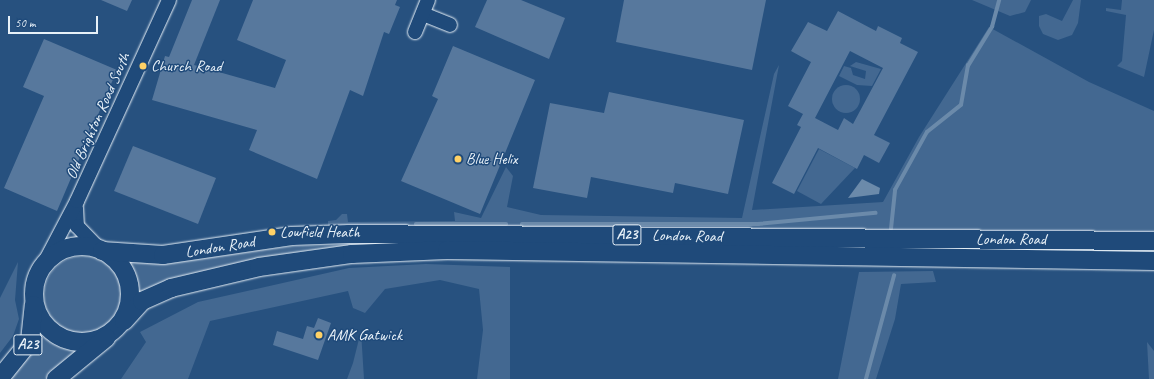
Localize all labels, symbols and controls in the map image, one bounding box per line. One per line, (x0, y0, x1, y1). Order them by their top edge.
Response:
scale bar (10, 8, 100, 34)
text: 50 m (15, 15, 35, 31)
street label: Old Brighton Road South (62, 50, 134, 182)
place label: Church Road (151, 56, 222, 76)
marker: Church Road (138, 61, 148, 71)
place label: Blue Helix (466, 149, 518, 169)
marker: Blue Helix (453, 154, 463, 164)
place label: Lowfield Heath (280, 222, 359, 242)
road number: A23 (612, 222, 642, 248)
street label: London Road (652, 226, 722, 246)
marker: Lowfield Heath (267, 227, 277, 237)
street label: London Road (976, 229, 1046, 249)
street label: London Road (184, 232, 256, 262)
place label: AMK Gatwick (327, 325, 402, 345)
marker: AMK Gatwick (314, 330, 324, 340)
road number: A23 (13, 332, 43, 358)

